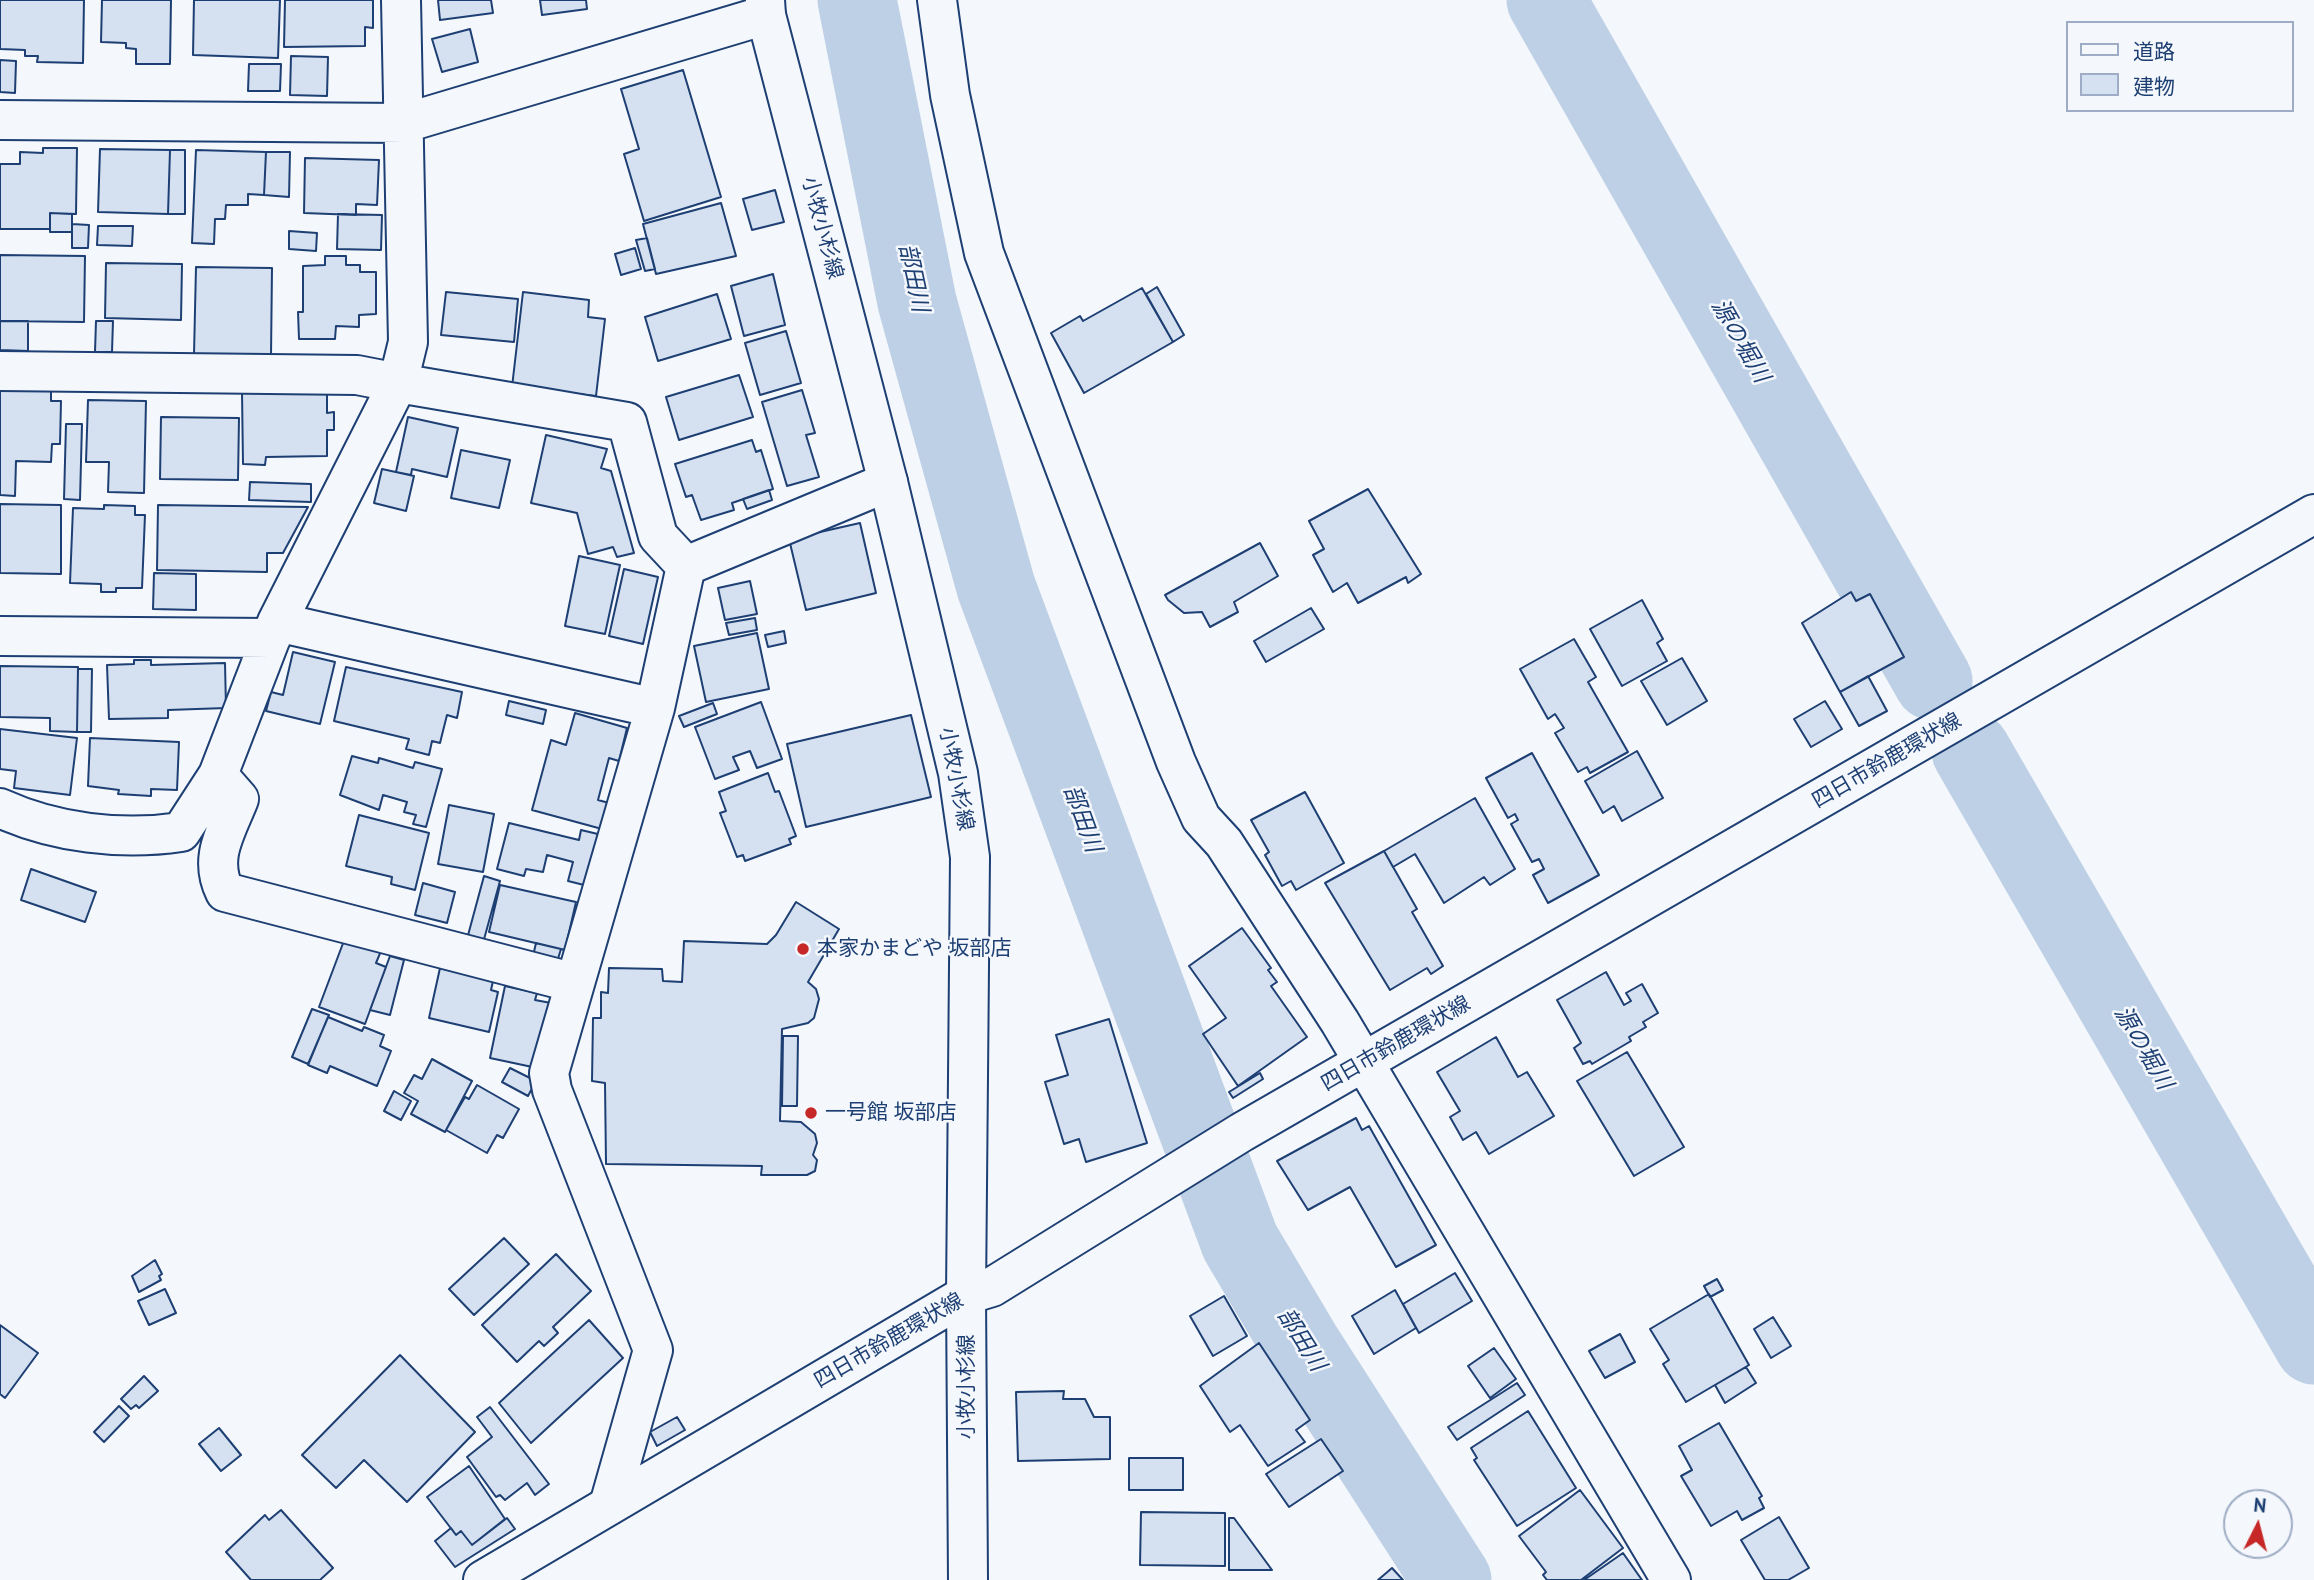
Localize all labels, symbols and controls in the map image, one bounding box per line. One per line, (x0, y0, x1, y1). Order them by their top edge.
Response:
legend (2066, 21, 2293, 112)
text: 道路 (2133, 38, 2175, 65)
text: 建物 (2133, 73, 2175, 100)
street label: 小牧小杉線 (796, 174, 848, 282)
water label: 部田川 (892, 241, 934, 315)
water label: 源の堀川 (1705, 294, 1775, 388)
street label: 四日市鈴鹿環状線 (1808, 708, 1966, 814)
street label: 小牧小杉線 (934, 725, 978, 833)
water label: 部田川 (1057, 782, 1107, 856)
place label: 本家かまどや 坂部店 (817, 936, 1012, 962)
marker: 本家かまどや 坂部店 (795, 941, 811, 957)
street label: 四日市鈴鹿環状線 (1317, 991, 1475, 1097)
water label: 源の堀川 (2108, 1001, 2178, 1095)
place label: 一号館 坂部店 (825, 1100, 957, 1126)
marker: 一号館 坂部店 (803, 1105, 819, 1121)
street label: 四日市鈴鹿環状線 (810, 1288, 968, 1394)
water label: 部田川 (1271, 1303, 1331, 1377)
street label: 小牧小杉線 (954, 1335, 980, 1439)
north arrow (2223, 1489, 2293, 1559)
text: N (2253, 1493, 2267, 1518)

